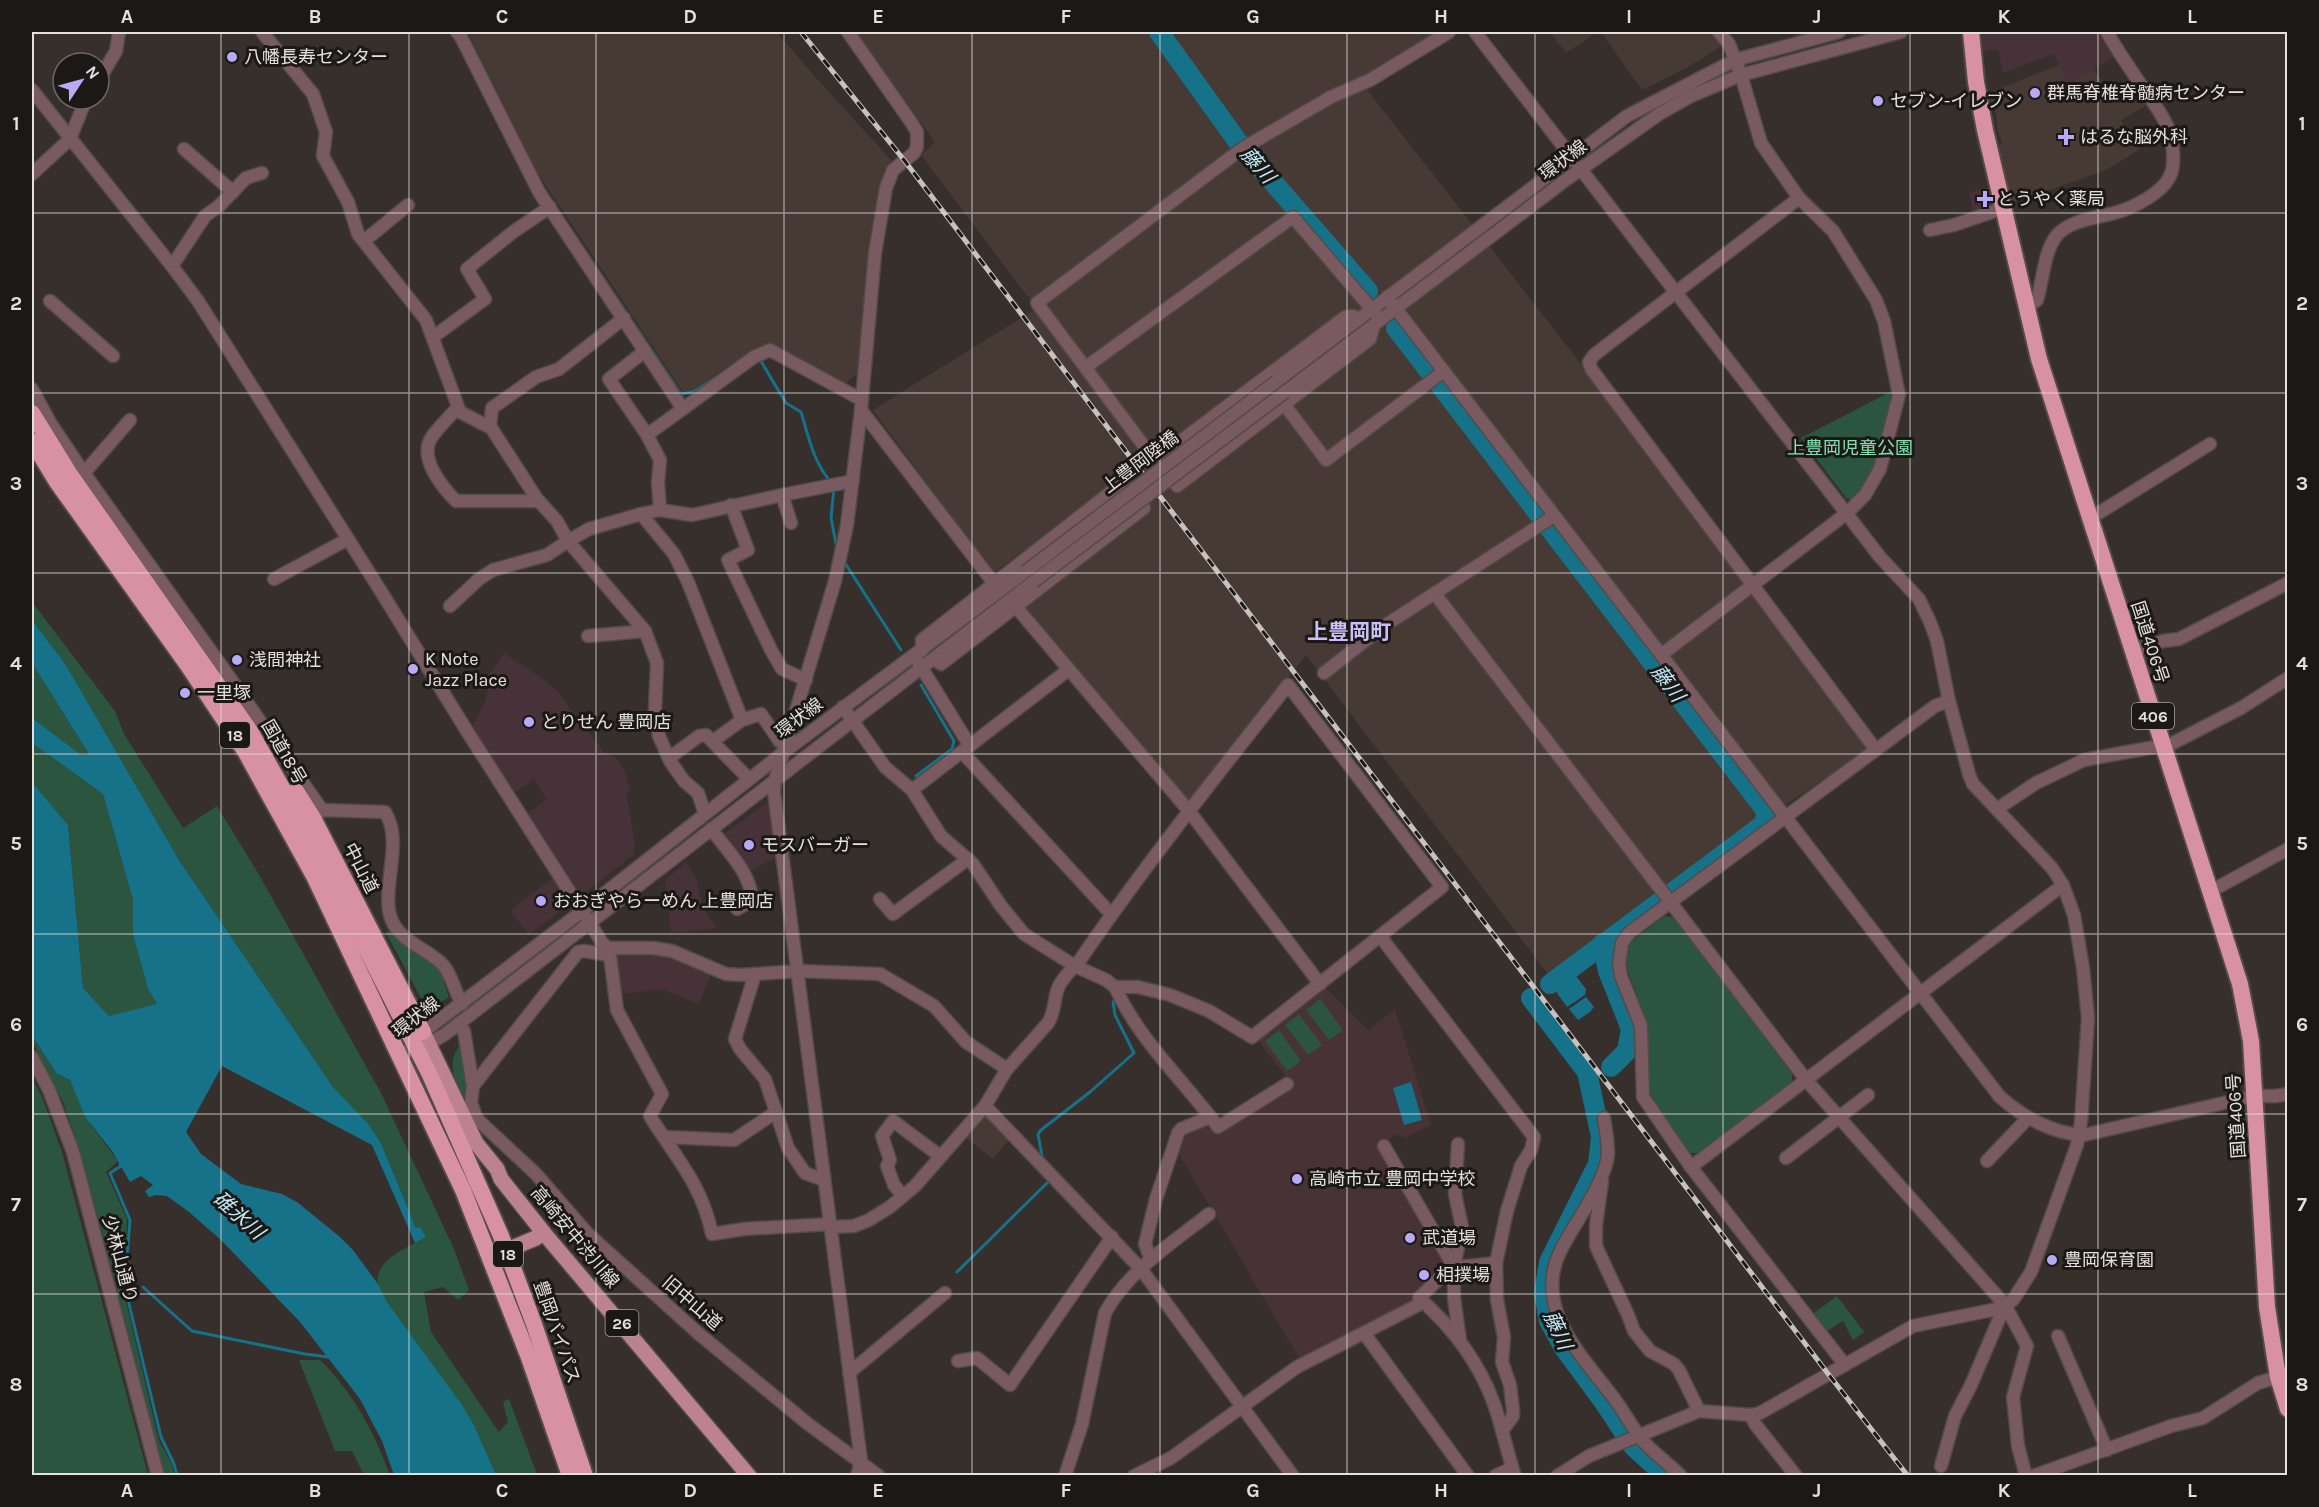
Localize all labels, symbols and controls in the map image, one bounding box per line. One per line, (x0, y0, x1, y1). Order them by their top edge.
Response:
text: A (121, 5, 134, 28)
text: B (309, 5, 321, 28)
text: C (496, 5, 508, 28)
text: D (683, 5, 697, 28)
text: E (872, 5, 884, 28)
text: F (1061, 5, 1072, 28)
text: G (1246, 5, 1260, 28)
text: H (1434, 5, 1448, 28)
text: I (1626, 5, 1632, 28)
text: J (1813, 5, 1821, 28)
text: K (1997, 5, 2011, 28)
text: L (2187, 5, 2197, 28)
place label: 八幡長寿センター (244, 46, 388, 68)
marker: 八幡長寿センター (225, 50, 239, 64)
north arrow (51, 51, 111, 111)
text: N (82, 62, 104, 83)
place label: 群馬脊椎脊髄病センター (2047, 82, 2245, 104)
marker: 群馬脊椎脊髄病センター (2028, 86, 2042, 100)
place label: セブン-イレブン (1890, 90, 2022, 112)
marker: セブン-イレブン (1871, 94, 1885, 108)
text: 1 (12, 112, 20, 135)
text: 1 (2298, 112, 2306, 135)
place label: はるな脳外科 (2080, 126, 2188, 148)
marker: はるな脳外科 (2057, 128, 2075, 146)
street label: 環状線 (1535, 135, 1591, 185)
water label: 藤川 (1236, 143, 1281, 189)
place label: とうやく薬局 (1997, 188, 2105, 210)
marker: とうやく薬局 (1978, 192, 1992, 206)
text: 2 (10, 292, 22, 315)
text: 2 (2296, 292, 2308, 315)
street label: 上豊岡陸橋 (1097, 426, 1183, 498)
park label: 上豊岡児童公園 (1787, 437, 1913, 459)
text: 3 (10, 472, 22, 495)
text: 3 (2296, 472, 2308, 495)
street label: 国道406号 (2126, 598, 2174, 686)
district label: 上豊岡町 (1307, 620, 1391, 644)
place label: K Note Jazz Place (425, 648, 507, 691)
place label: 浅間神社 (249, 649, 321, 671)
text: 4 (10, 652, 22, 675)
text: 4 (2296, 652, 2308, 675)
marker: 浅間神社 (230, 653, 244, 667)
water label: 藤川 (1646, 660, 1690, 708)
marker: K Note Jazz Place (406, 662, 420, 676)
place label: 一里塚 (197, 682, 251, 704)
marker: 一里塚 (178, 686, 192, 700)
street label: 環状線 (771, 693, 827, 743)
road number: 406 (2132, 703, 2174, 729)
place label: とりせん 豊岡店 (541, 711, 671, 733)
marker: とりせん 豊岡店 (522, 715, 536, 729)
street label: 国道18号 (257, 716, 311, 788)
road number: 18 (220, 722, 250, 748)
text: 5 (10, 832, 22, 855)
text: 5 (2296, 832, 2308, 855)
place label: モスバーガー (761, 834, 869, 856)
marker: モスバーガー (742, 838, 756, 852)
street label: 中山道 (339, 839, 383, 897)
place label: おおぎやらーめん 上豊岡店 (553, 890, 773, 912)
marker: おおぎやらーめん 上豊岡店 (534, 894, 548, 908)
street label: 環状線 (388, 992, 444, 1042)
text: 6 (10, 1013, 22, 1036)
text: 6 (2296, 1013, 2308, 1036)
street label: 国道406号 (2222, 1073, 2250, 1159)
place label: 高崎市立 豊岡中学校 (1309, 1168, 1475, 1190)
marker: 高崎市立 豊岡中学校 (1290, 1172, 1304, 1186)
street label: 高崎安中渋川線 (526, 1182, 624, 1292)
water label: 碓氷川 (209, 1187, 270, 1245)
text: 7 (11, 1193, 21, 1216)
text: 7 (2297, 1193, 2307, 1216)
street label: 少林山通り (98, 1213, 142, 1305)
place label: 武道場 (1422, 1227, 1476, 1249)
marker: 武道場 (1403, 1231, 1417, 1245)
road number: 18 (493, 1241, 523, 1267)
place label: 豊岡保育園 (2064, 1249, 2154, 1271)
marker: 豊岡保育園 (2045, 1253, 2059, 1267)
place label: 相撲場 (1436, 1264, 1490, 1286)
marker: 相撲場 (1417, 1268, 1431, 1282)
street label: 旧中山道 (658, 1271, 726, 1335)
street label: 豊岡バイパス (529, 1278, 585, 1386)
water label: 藤川 (1539, 1307, 1577, 1355)
road number: 26 (606, 1310, 638, 1336)
text: 8 (10, 1373, 22, 1396)
text: 8 (2296, 1373, 2308, 1396)
text: A (121, 1479, 134, 1502)
text: B (309, 1479, 321, 1502)
text: C (496, 1479, 508, 1502)
text: D (683, 1479, 697, 1502)
text: E (872, 1479, 884, 1502)
text: F (1061, 1479, 1072, 1502)
text: G (1246, 1479, 1260, 1502)
text: H (1434, 1479, 1448, 1502)
text: I (1626, 1479, 1632, 1502)
text: J (1813, 1479, 1821, 1502)
text: K (1997, 1479, 2011, 1502)
text: L (2187, 1479, 2197, 1502)

